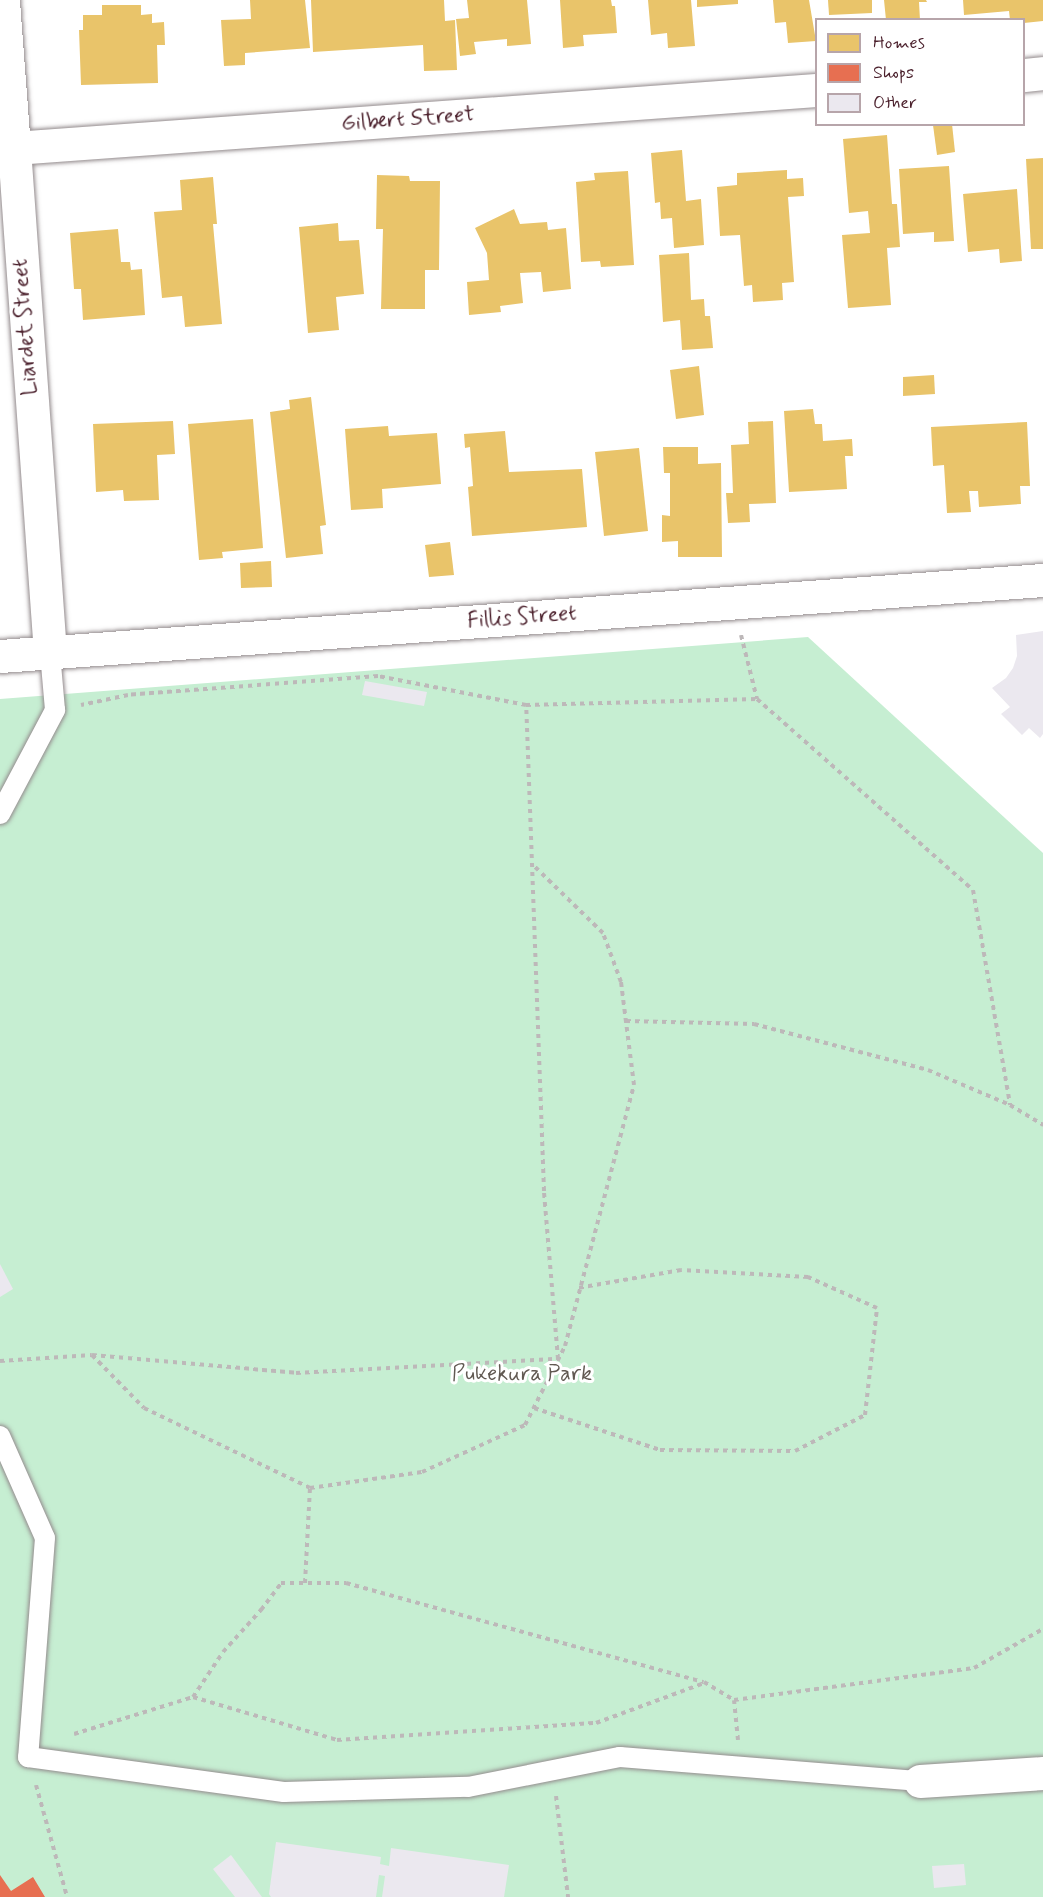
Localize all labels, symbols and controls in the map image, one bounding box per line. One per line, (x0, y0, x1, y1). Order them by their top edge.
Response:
legend (815, 18, 1025, 126)
text: Homes (873, 31, 925, 55)
text: Shops (873, 61, 914, 85)
text: Other (873, 91, 917, 115)
street label: Gilbert Street (341, 102, 475, 138)
street label: Liardet Street (8, 256, 44, 398)
street label: Fillis Street (465, 601, 579, 635)
park label: Pukekura Park (452, 1362, 592, 1388)

